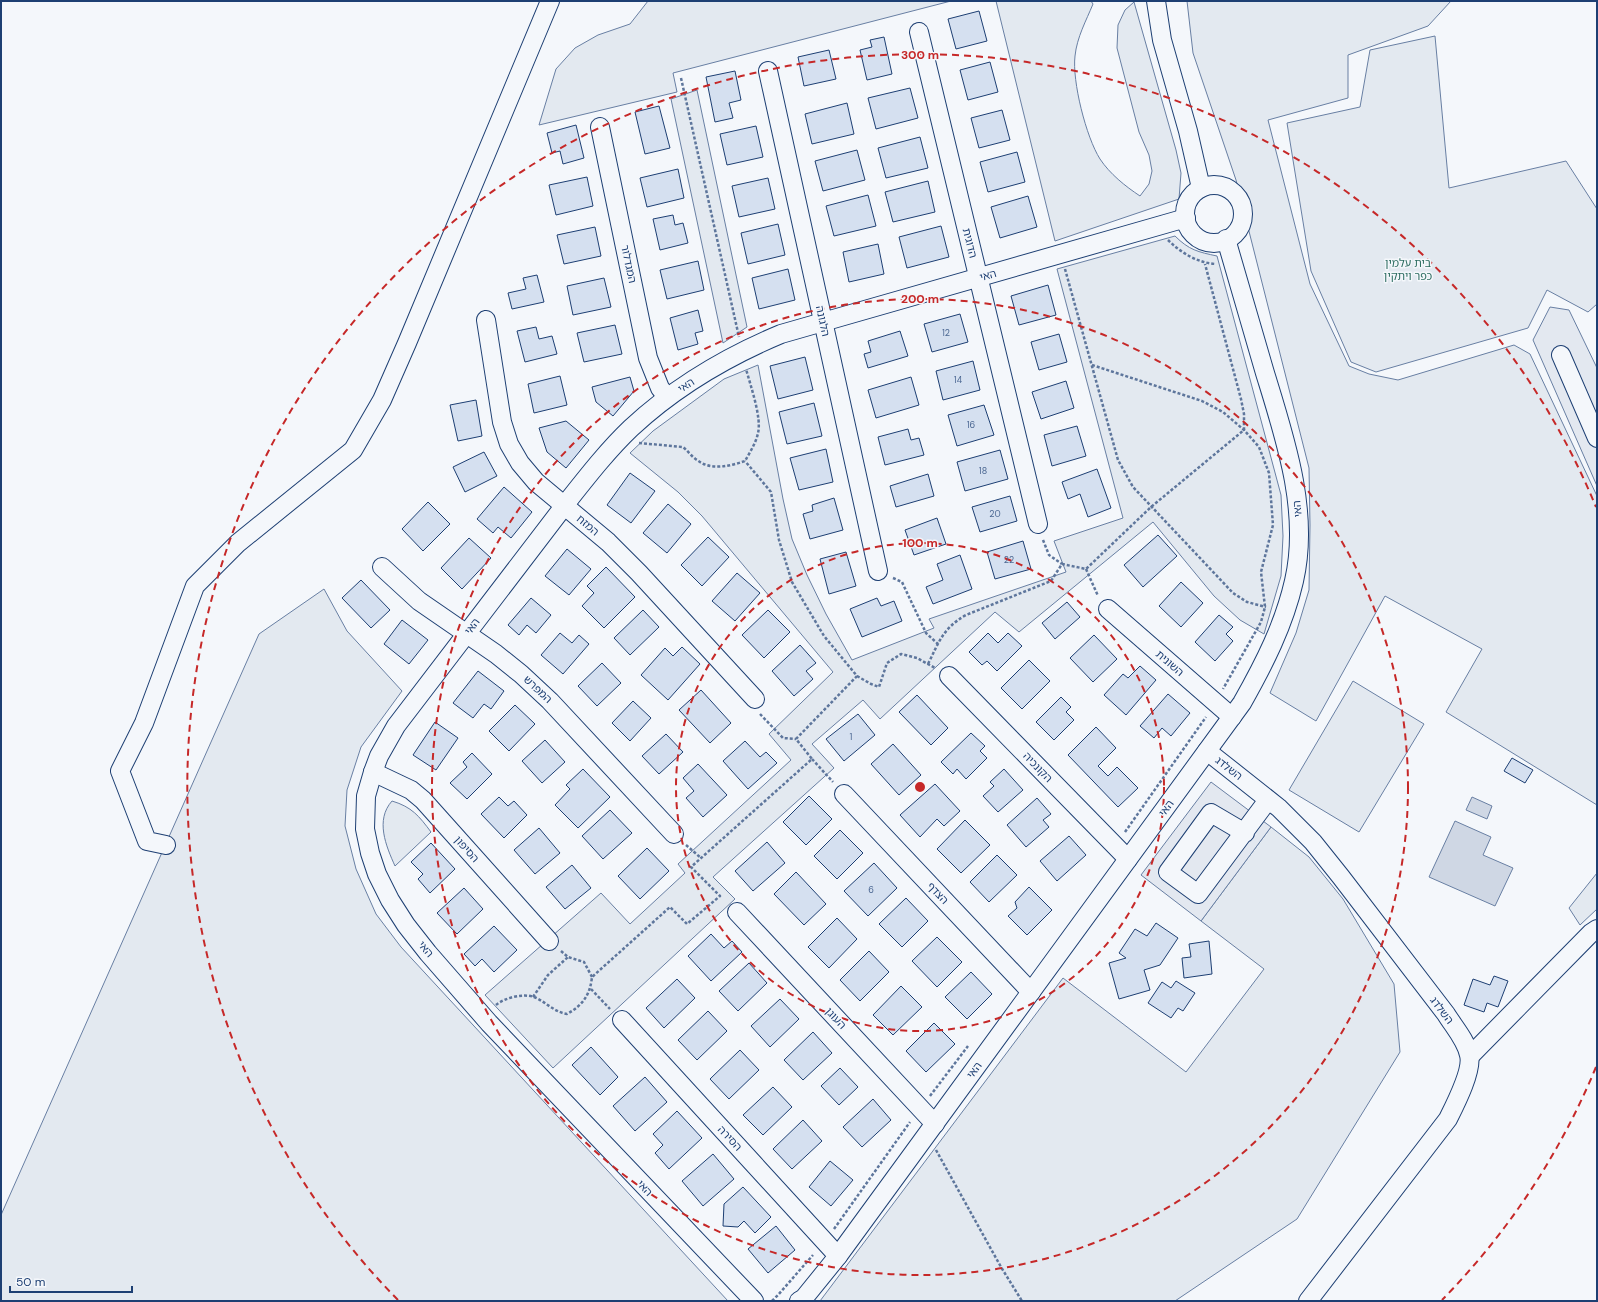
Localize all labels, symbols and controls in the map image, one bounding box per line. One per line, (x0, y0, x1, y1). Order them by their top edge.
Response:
text: 300 m (901, 47, 939, 63)
street label: הדוגית (960, 227, 981, 260)
street label: המגדלור (618, 244, 640, 285)
park label: בית עלמין כפר ויתקין (1384, 256, 1432, 283)
street label: האי (978, 266, 998, 284)
text: 200 m (901, 291, 939, 307)
street label: הלגונה (813, 304, 833, 338)
house number: 12 (942, 327, 950, 339)
street label: האי (675, 374, 697, 395)
house number: 14 (954, 374, 963, 386)
house number: 16 (967, 419, 976, 431)
house number: 18 (979, 465, 987, 477)
street label: האי (1289, 500, 1305, 518)
house number: 20 (989, 508, 1001, 520)
street label: המזח (574, 512, 602, 538)
text: 100 m (902, 535, 938, 551)
house number: 22 (1004, 554, 1014, 566)
street label: האי (461, 615, 483, 637)
street label: השונית (1153, 647, 1187, 679)
street label: המפרש (521, 672, 555, 706)
house number: 1 (850, 731, 853, 743)
street label: הקונכיה (1020, 749, 1056, 785)
street label: השלדג (1213, 753, 1246, 783)
centre of rings (913, 780, 927, 794)
street label: האי (1155, 797, 1177, 819)
street label: הסיפון (452, 833, 482, 865)
street label: הצדף (924, 879, 952, 907)
house number: 6 (868, 884, 874, 896)
street label: האי (415, 938, 437, 960)
street label: השלדג (1427, 994, 1457, 1027)
street label: העוגן (823, 1004, 850, 1032)
street label: האי (963, 1059, 985, 1081)
street label: הסירה (715, 1122, 745, 1154)
street label: האי (634, 1177, 656, 1199)
scale bar (10, 1268, 132, 1294)
text: 50 m (16, 1274, 45, 1290)

